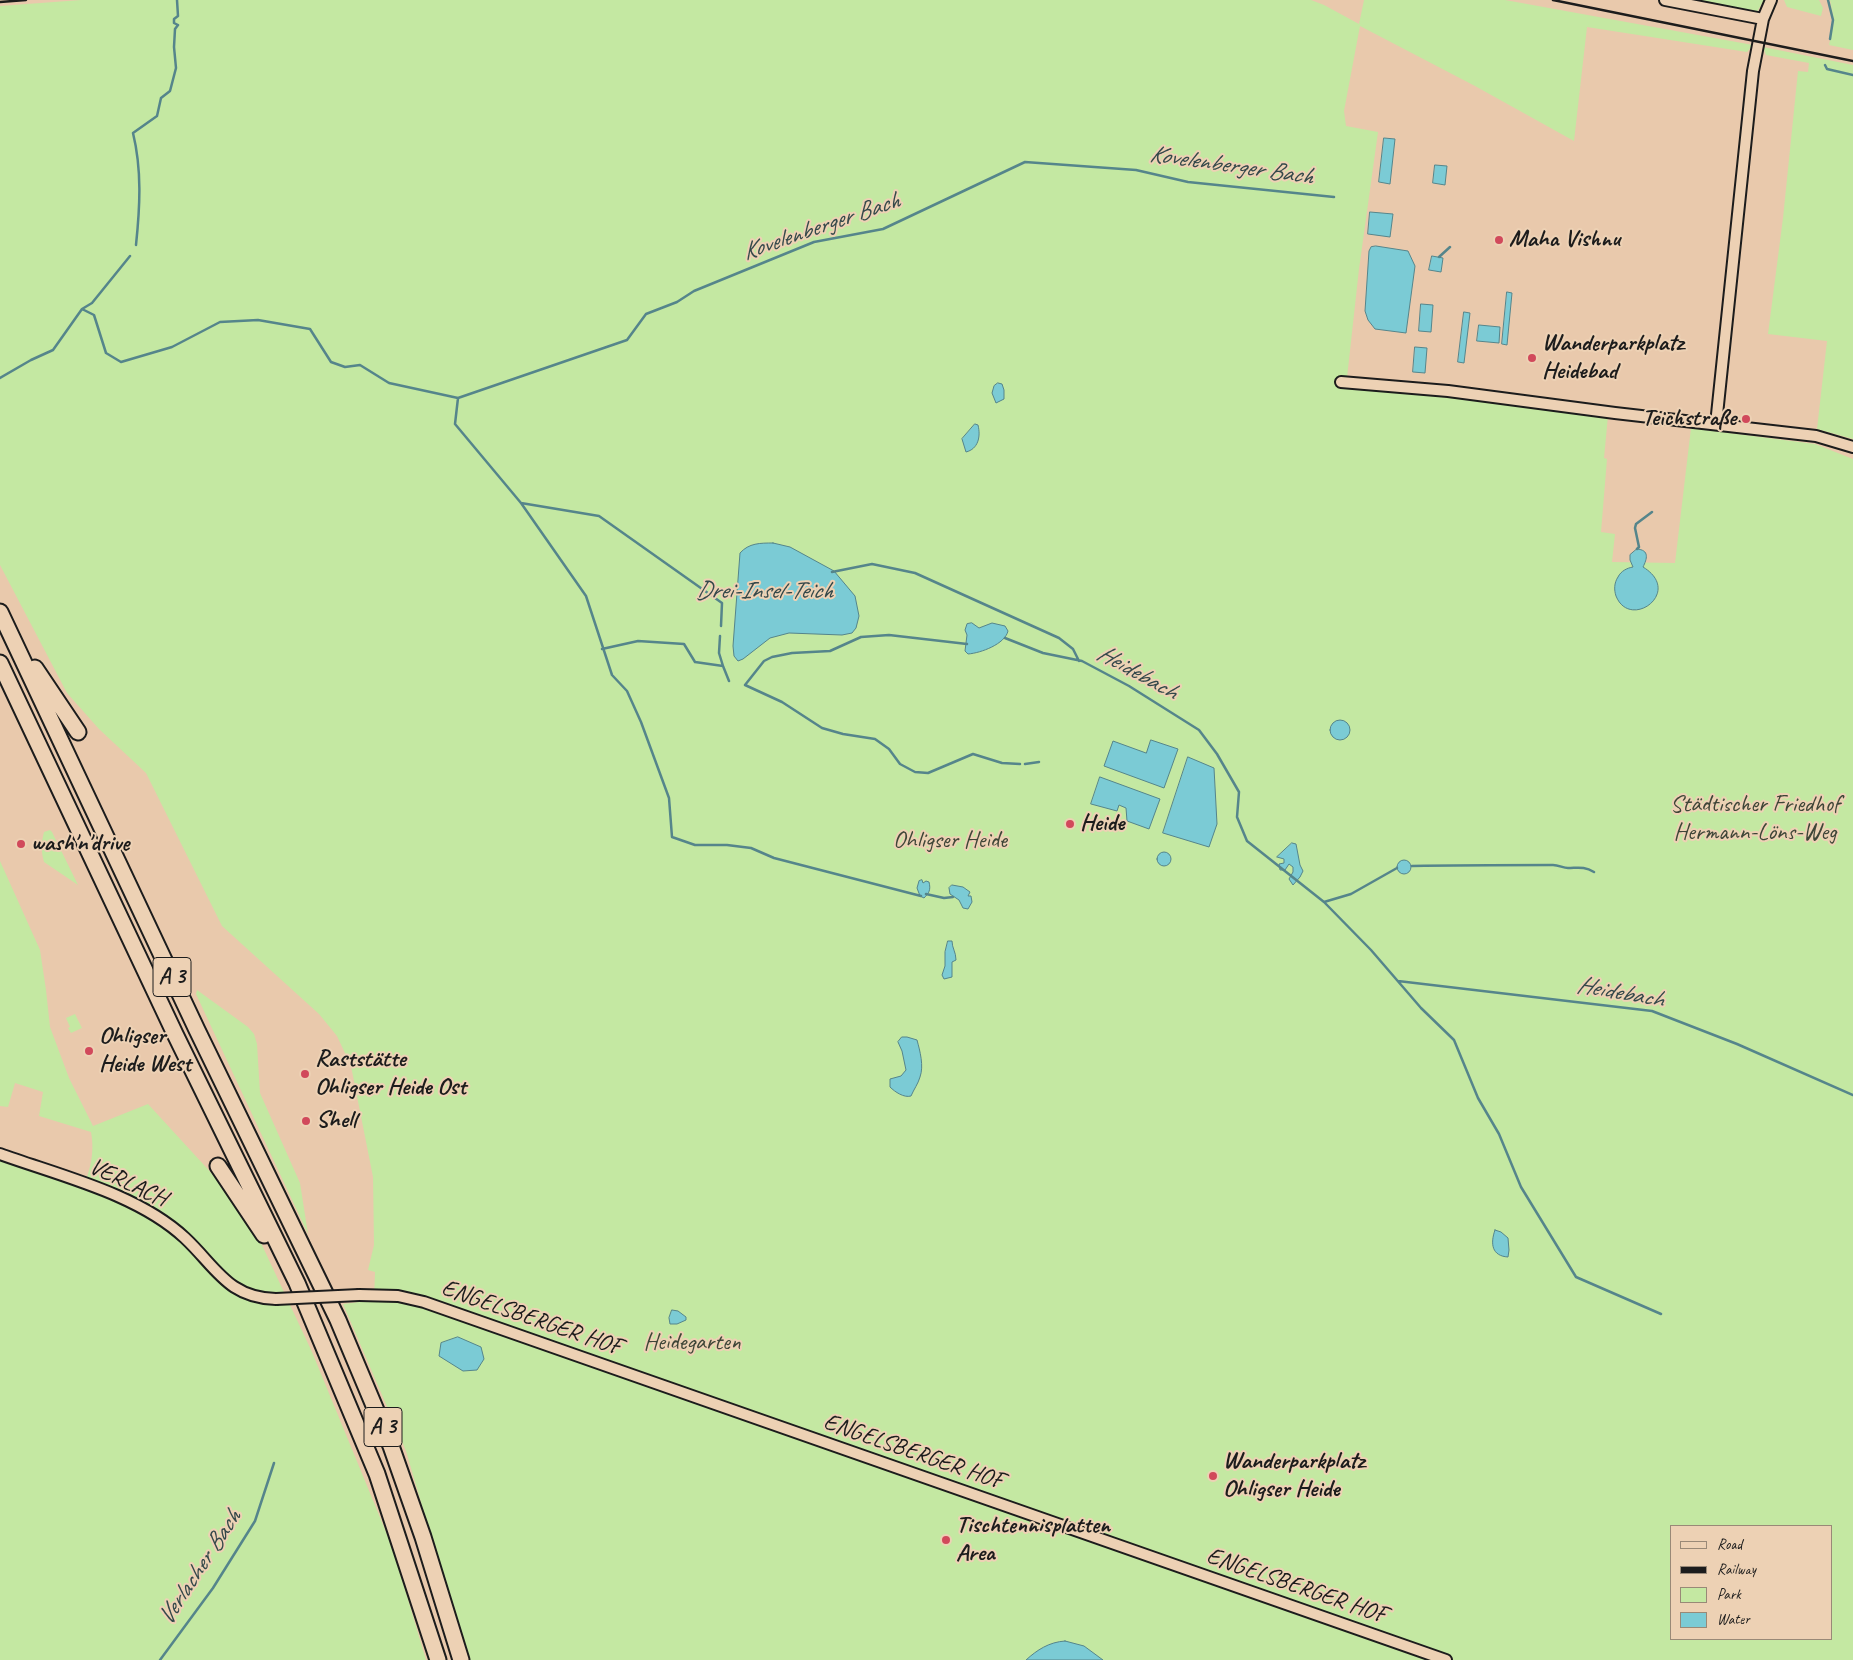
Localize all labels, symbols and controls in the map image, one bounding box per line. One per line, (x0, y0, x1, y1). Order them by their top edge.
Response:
water label: Kovelenberger Bach (1148, 140, 1314, 192)
water label: Kovelenberger Bach (738, 186, 904, 268)
place label: Maha Vishnu (1509, 226, 1620, 254)
marker: Maha Vishnu (1493, 234, 1505, 246)
place label: Wanderparkplatz Heidebad (1542, 330, 1684, 386)
marker: Wanderparkplatz Heidebad (1526, 352, 1538, 364)
place label: Teichstraße (1642, 405, 1736, 433)
marker: Teichstraße (1740, 413, 1752, 425)
water label: Drei-Insel-Teich (696, 576, 832, 606)
water label: Heidebach (1091, 639, 1183, 707)
park label: Städtischer Friedhof Hermann-Löns-Weg (1670, 791, 1840, 847)
place label: Heide (1080, 810, 1124, 838)
marker: Heide (1064, 818, 1076, 830)
park label: Ohligser Heide (893, 827, 1007, 855)
place label: wash'n'drive (31, 830, 129, 858)
marker: wash'n'drive (15, 838, 27, 850)
road number: A 3 (153, 958, 191, 996)
water label: Heidebach (1574, 971, 1666, 1015)
place label: Ohligser Heide West (99, 1023, 191, 1079)
marker: Ohligser Heide West (83, 1045, 95, 1057)
place label: Raststätte Ohligser Heide Ost (315, 1046, 466, 1102)
marker: Raststätte Ohligser Heide Ost (299, 1068, 311, 1080)
place label: Shell (316, 1107, 356, 1135)
marker: Shell (300, 1115, 312, 1127)
street label: VERLACH (84, 1152, 172, 1214)
street label: ENGELSBERGER HOF (438, 1274, 624, 1362)
park label: Heidegarten (643, 1329, 741, 1357)
road number: A 3 (364, 1408, 402, 1446)
street label: ENGELSBERGER HOF (820, 1408, 1006, 1496)
place label: Wanderparkplatz Ohligser Heide (1223, 1448, 1365, 1504)
marker: Wanderparkplatz Ohligser Heide (1207, 1470, 1219, 1482)
water label: Verlacher Bach (152, 1505, 248, 1631)
place label: Tischtennisplatten Area (956, 1512, 1110, 1568)
legend (1670, 1525, 1833, 1640)
marker: Tischtennisplatten Area (940, 1534, 952, 1546)
text: Road (1717, 1535, 1742, 1554)
street label: ENGELSBERGER HOF (1203, 1542, 1389, 1630)
text: Railway (1717, 1560, 1756, 1579)
text: Park (1717, 1585, 1741, 1604)
text: Water (1717, 1610, 1750, 1629)

